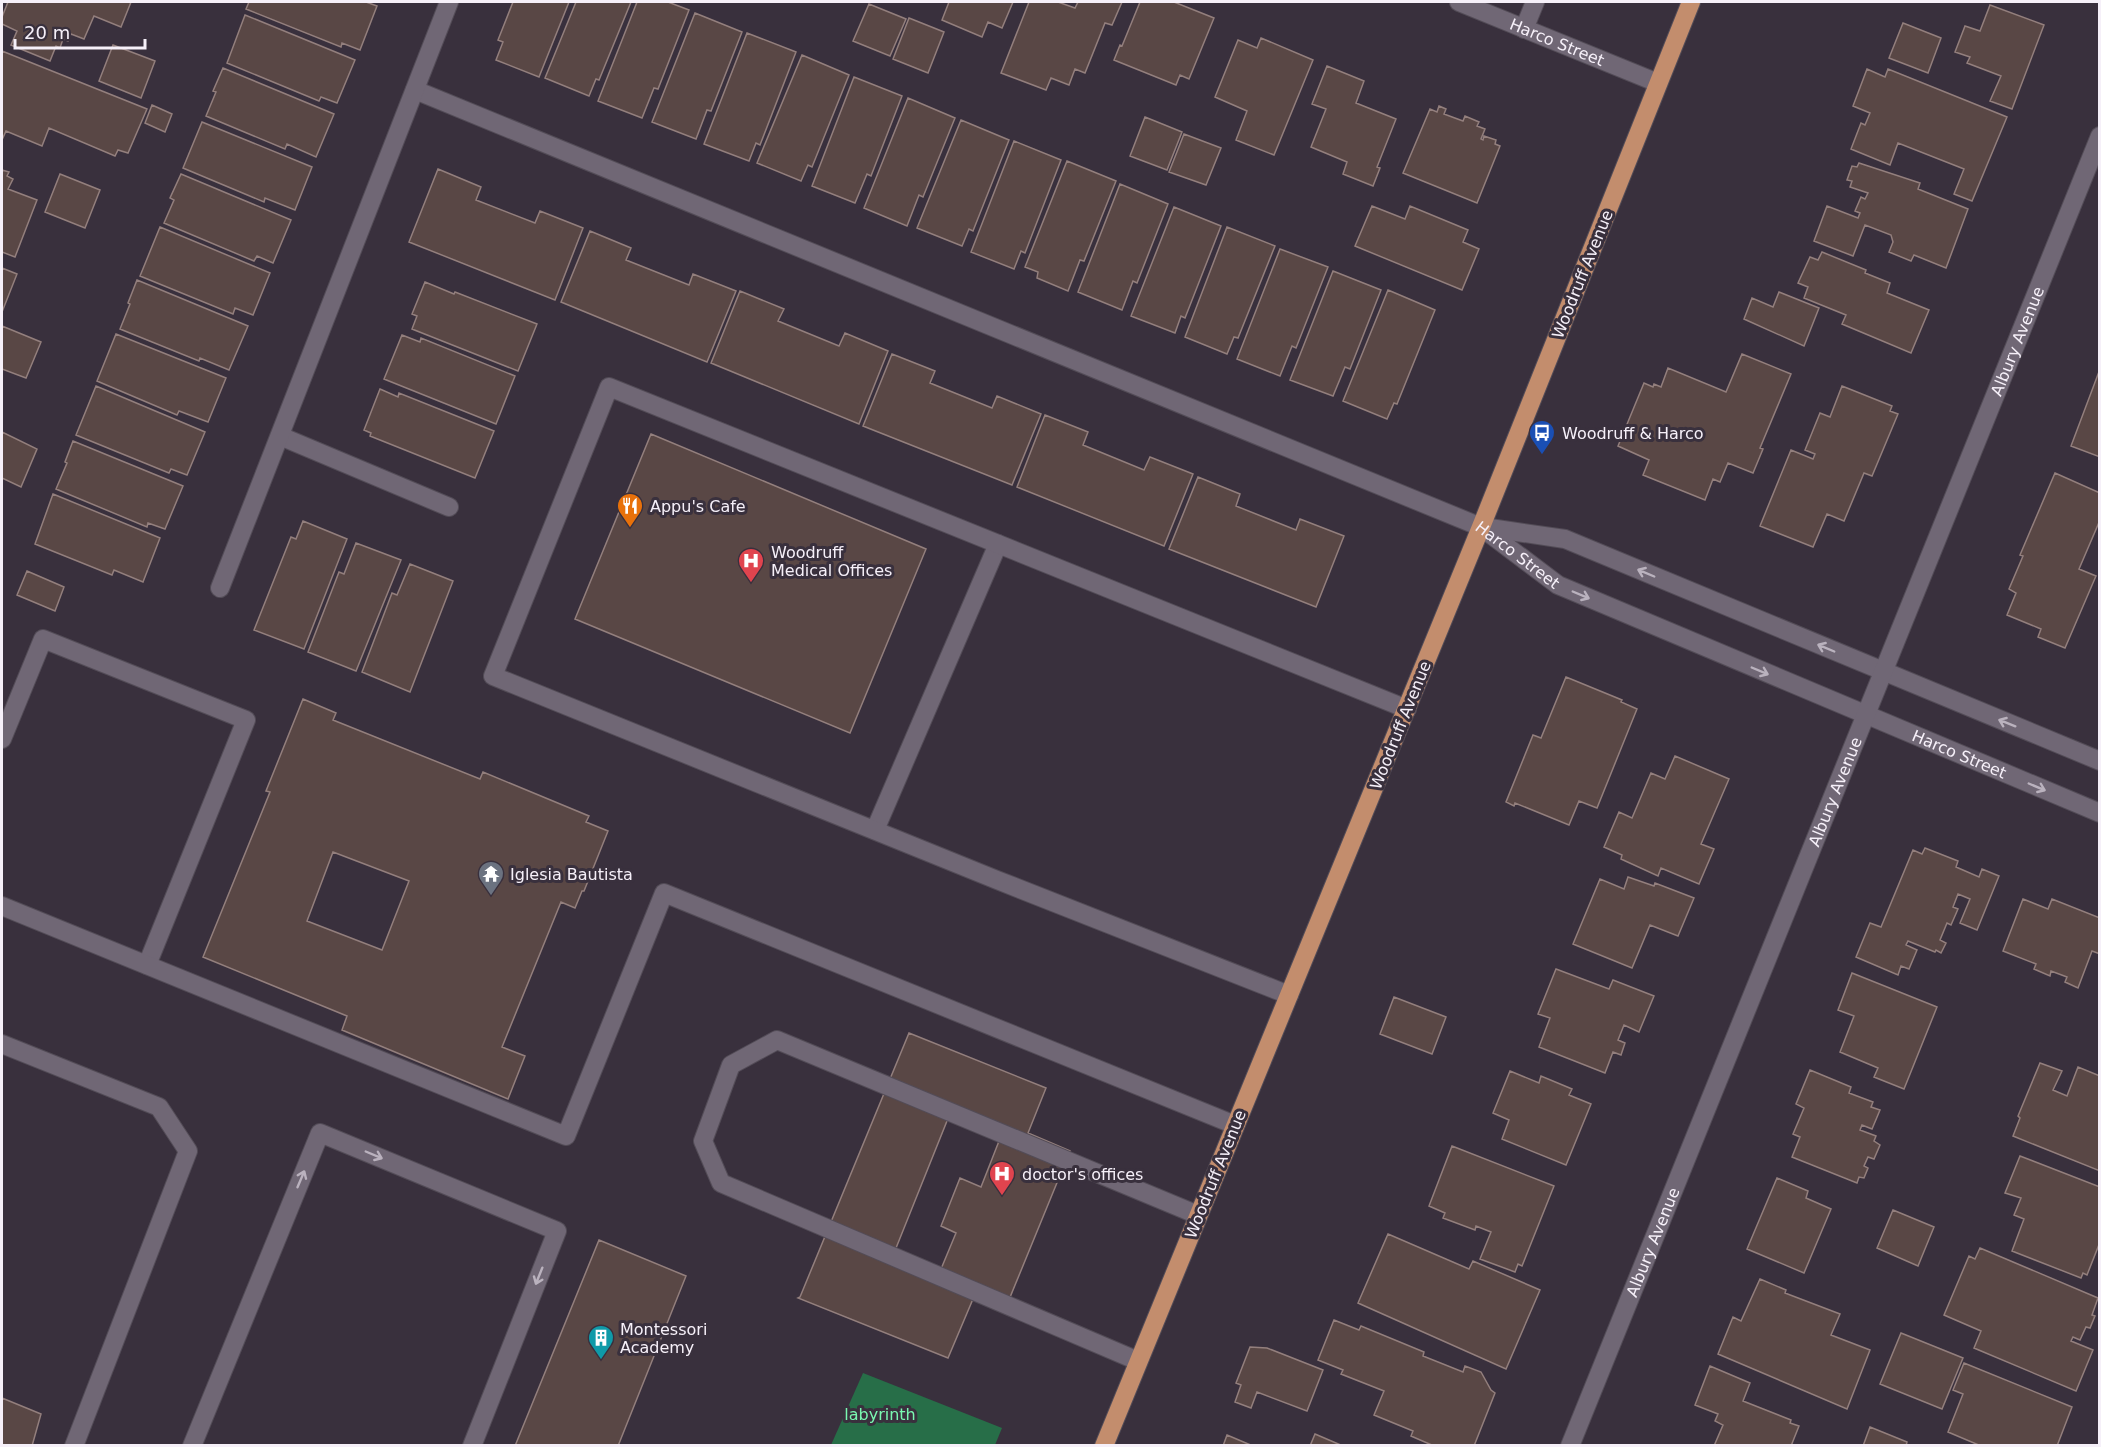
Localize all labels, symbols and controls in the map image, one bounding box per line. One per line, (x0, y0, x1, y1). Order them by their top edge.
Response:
scale bar (15, 12, 146, 50)
street label: Harco Street (1507, 15, 1607, 70)
text: 20 m (24, 22, 70, 43)
street label: Woodruff Avenue (1548, 207, 1617, 341)
street label: Albury Avenue (1987, 284, 2048, 399)
bus stop icon: Woodruff & Harco (1527, 418, 1557, 456)
place label: Woodruff & Harco (1562, 424, 1704, 443)
restaurant icon: Appu's Cafe (615, 491, 645, 529)
place label: Appu's Cafe (650, 497, 746, 516)
street label: Harco Street (1472, 517, 1563, 593)
place label: Woodruff Medical Offices (771, 543, 892, 580)
hospital icon: Woodruff Medical Offices (736, 546, 766, 584)
one-way arrow (1638, 567, 1656, 578)
one-way arrow (1571, 590, 1589, 601)
one-way arrow (1818, 642, 1836, 653)
street label: Woodruff Avenue (1366, 658, 1435, 792)
one-way arrow (1751, 666, 1769, 677)
one-way arrow (1998, 716, 2016, 727)
street label: Harco Street (1909, 726, 2009, 783)
street label: Albury Avenue (1805, 734, 1866, 849)
one-way arrow (2027, 782, 2046, 793)
temple icon: Iglesia Bautista (476, 859, 506, 897)
place label: Iglesia Bautista (510, 865, 633, 884)
street label: Woodruff Avenue (1181, 1107, 1250, 1241)
one-way arrow (365, 1150, 383, 1161)
hospital icon: doctor's offices (987, 1159, 1017, 1197)
place label: doctor's offices (1022, 1165, 1143, 1184)
one-way arrow (296, 1170, 307, 1188)
street label: Albury Avenue (1622, 1185, 1684, 1300)
one-way arrow (532, 1266, 543, 1285)
place label: Montessori Academy (620, 1320, 707, 1357)
building icon: Montessori Academy (586, 1323, 616, 1361)
park label: labyrinth (844, 1405, 916, 1424)

